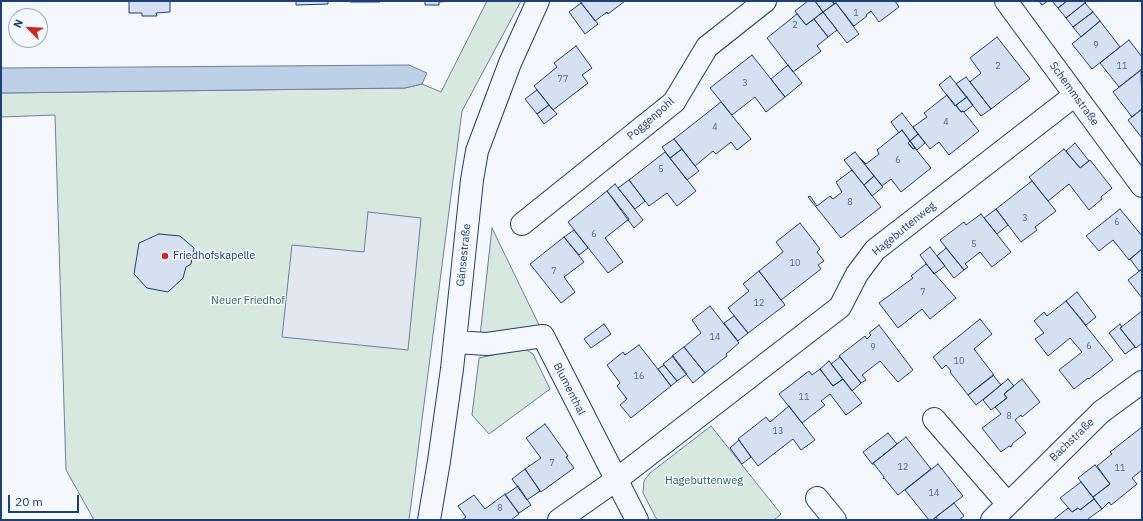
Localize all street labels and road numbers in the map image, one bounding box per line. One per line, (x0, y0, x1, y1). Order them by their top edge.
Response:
street label: Schemmstraße (1046, 60, 1102, 128)
street label: Poggenpohl (625, 95, 677, 143)
street label: Hagebuttenweg (869, 199, 939, 259)
street label: Gänsestraße (454, 223, 474, 287)
street label: Blumenthal (550, 360, 588, 418)
street label: Bachstraße (1047, 415, 1097, 465)

